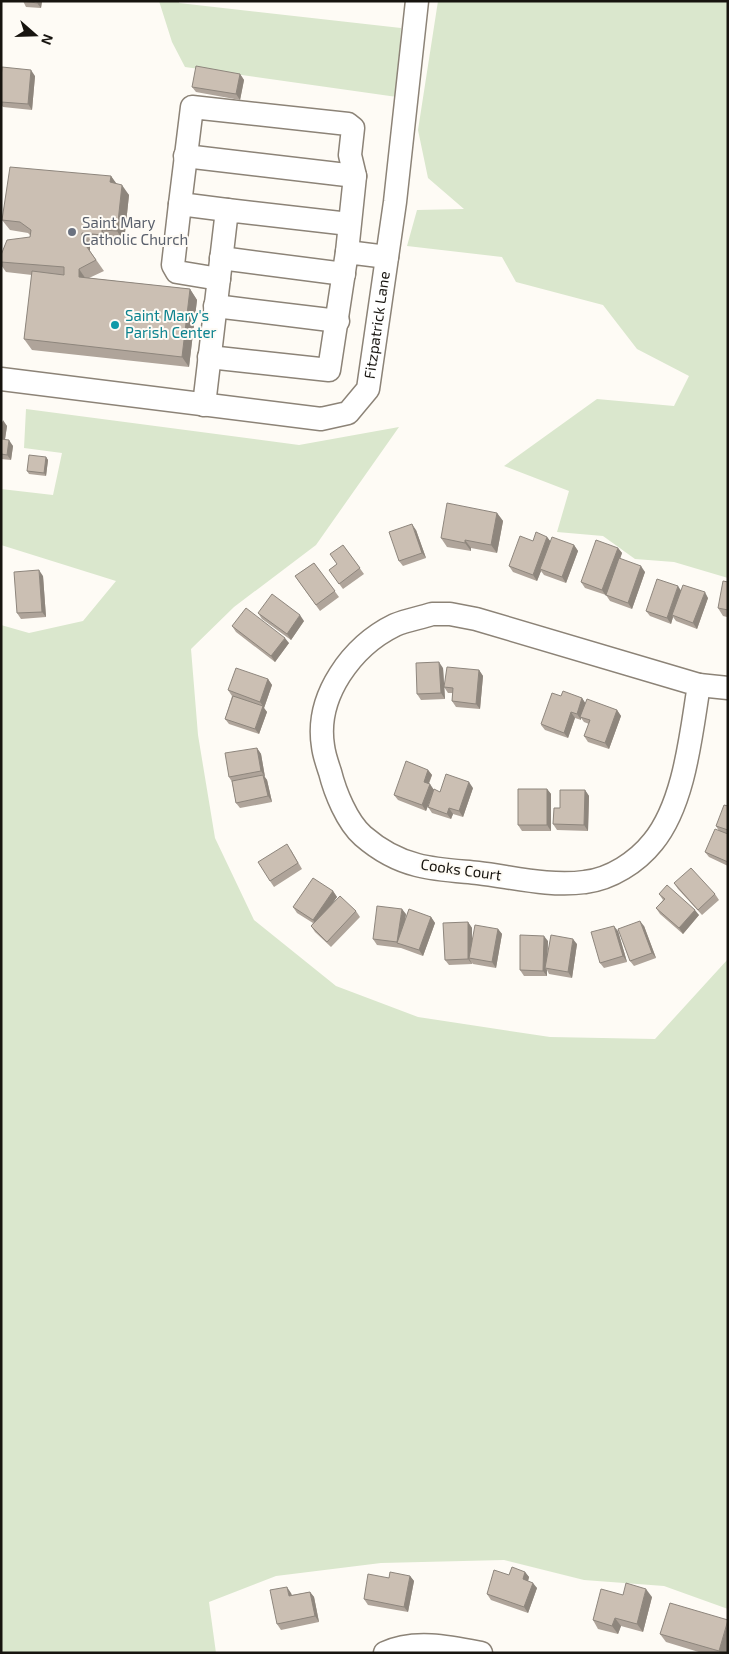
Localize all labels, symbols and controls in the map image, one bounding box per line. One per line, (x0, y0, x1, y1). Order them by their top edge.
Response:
north arrow (10, 10, 60, 60)
text: N (38, 32, 57, 47)
place label: Saint Mary Catholic Church (82, 213, 188, 248)
marker: Saint Mary Catholic Church (66, 226, 78, 238)
street label: Fitzpatrick Lane (360, 270, 393, 380)
place label: Saint Mary's Parish Center (125, 306, 217, 341)
marker: Saint Mary's Parish Center (109, 319, 121, 331)
street label: Cooks Court (420, 854, 503, 884)

